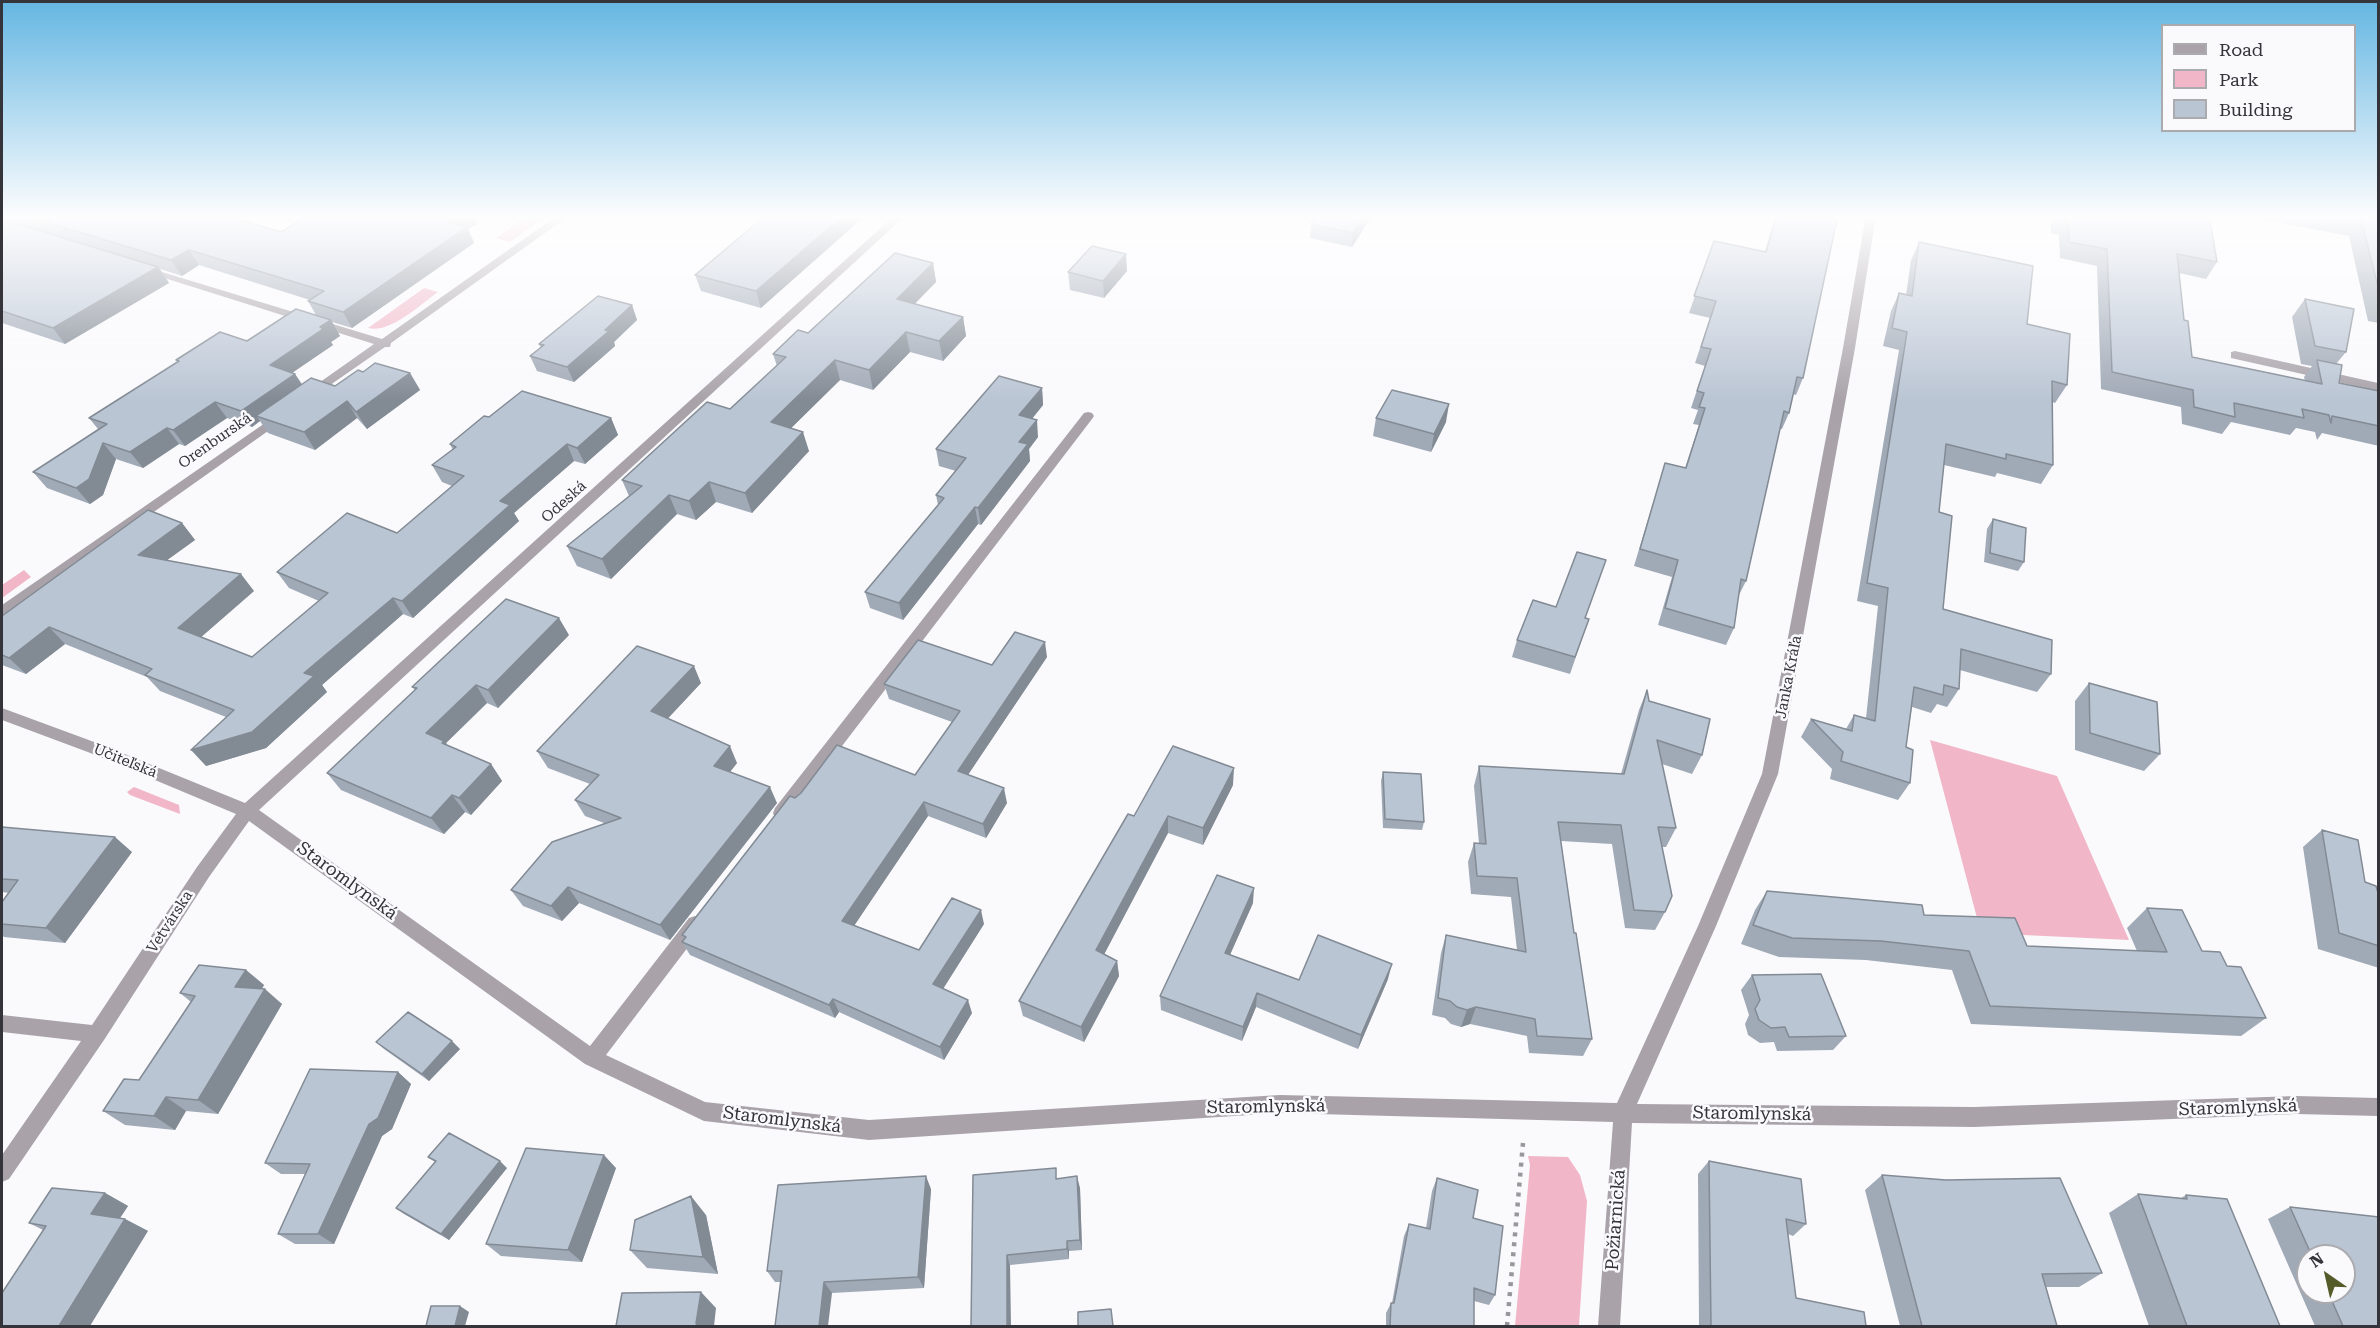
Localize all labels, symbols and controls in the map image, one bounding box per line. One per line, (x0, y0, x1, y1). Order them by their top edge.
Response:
legend (2161, 24, 2356, 132)
text: Road (2219, 39, 2263, 60)
text: Park (2219, 69, 2259, 90)
text: Building (2219, 99, 2293, 120)
street label: Orenburská (175, 409, 255, 473)
street label: Odeská (538, 477, 590, 527)
street label: Janka Kráľa (1772, 634, 1806, 720)
street label: Učiteľská (90, 740, 160, 782)
street label: Staromlynská (293, 837, 401, 925)
street label: Vetvárska (143, 888, 197, 956)
street label: Staromlynská (1206, 1095, 1326, 1119)
street label: Staromlynská (2178, 1095, 2298, 1121)
street label: Staromlynská (722, 1102, 842, 1138)
street label: Staromlynská (1692, 1102, 1812, 1126)
street label: Požiarnická (1602, 1169, 1630, 1271)
north arrow (2296, 1244, 2356, 1304)
text: N (2306, 1249, 2327, 1272)

